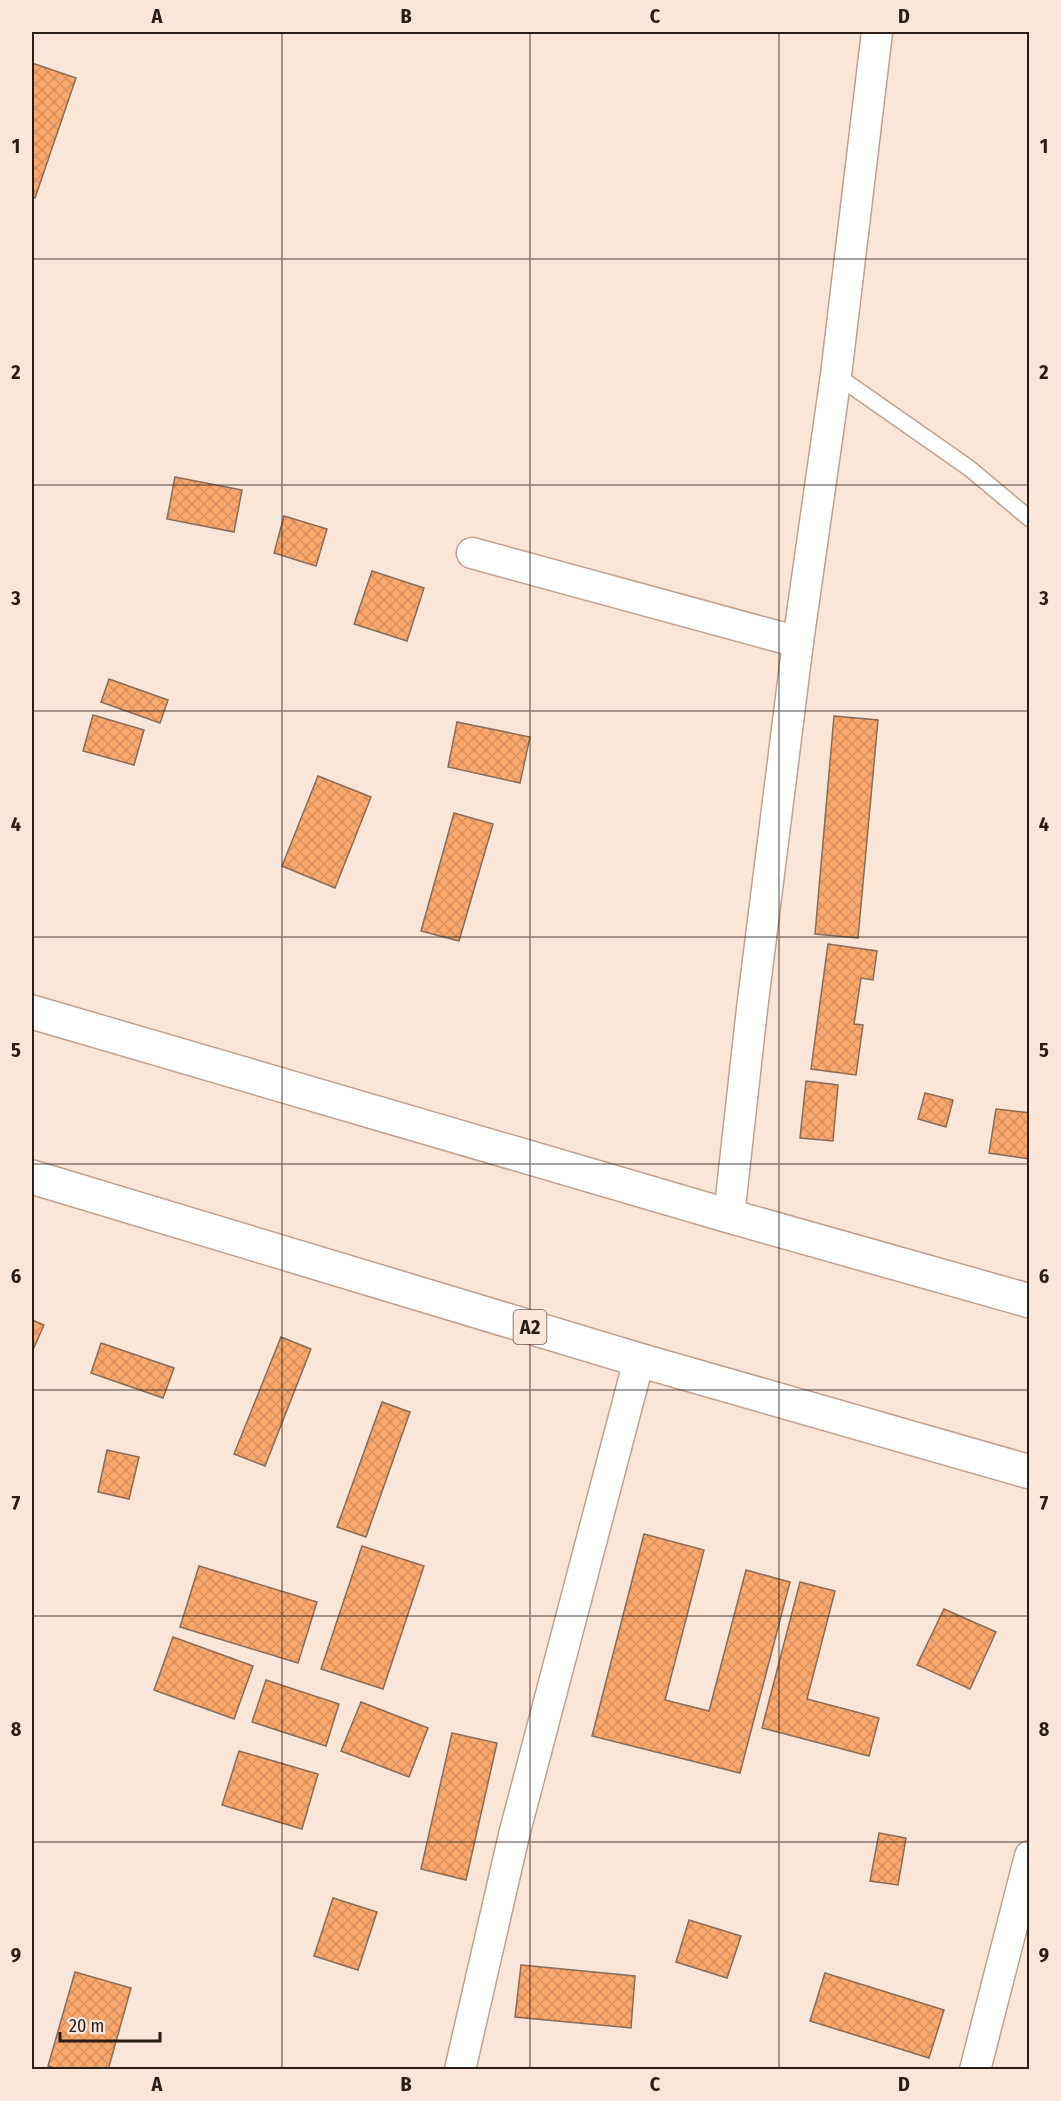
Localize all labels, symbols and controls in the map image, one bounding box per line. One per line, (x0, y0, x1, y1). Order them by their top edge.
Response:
text: A (151, 4, 164, 28)
text: B (400, 4, 412, 28)
text: C (650, 4, 661, 28)
text: D (898, 4, 910, 28)
text: 1 (12, 134, 20, 158)
text: 1 (1040, 134, 1048, 158)
text: 2 (10, 360, 21, 384)
text: 2 (1038, 360, 1049, 384)
text: 3 (10, 586, 21, 610)
text: 3 (1038, 586, 1049, 610)
text: 4 (11, 812, 21, 836)
text: 4 (1039, 812, 1049, 836)
text: 5 (11, 1038, 21, 1062)
text: 5 (1039, 1038, 1049, 1062)
text: 6 (11, 1264, 21, 1288)
text: 6 (1039, 1264, 1049, 1288)
road number: A2 (514, 1310, 546, 1344)
text: 7 (12, 1491, 21, 1515)
text: 7 (1040, 1491, 1049, 1515)
text: 8 (11, 1717, 22, 1741)
text: 8 (1039, 1717, 1050, 1741)
text: 9 (11, 1943, 21, 1967)
text: 9 (1039, 1943, 1049, 1967)
scale bar (60, 2005, 160, 2043)
text: 20 m (69, 2015, 104, 2037)
text: A (151, 2072, 164, 2096)
text: B (400, 2072, 412, 2096)
text: C (650, 2072, 661, 2096)
text: D (898, 2072, 910, 2096)

